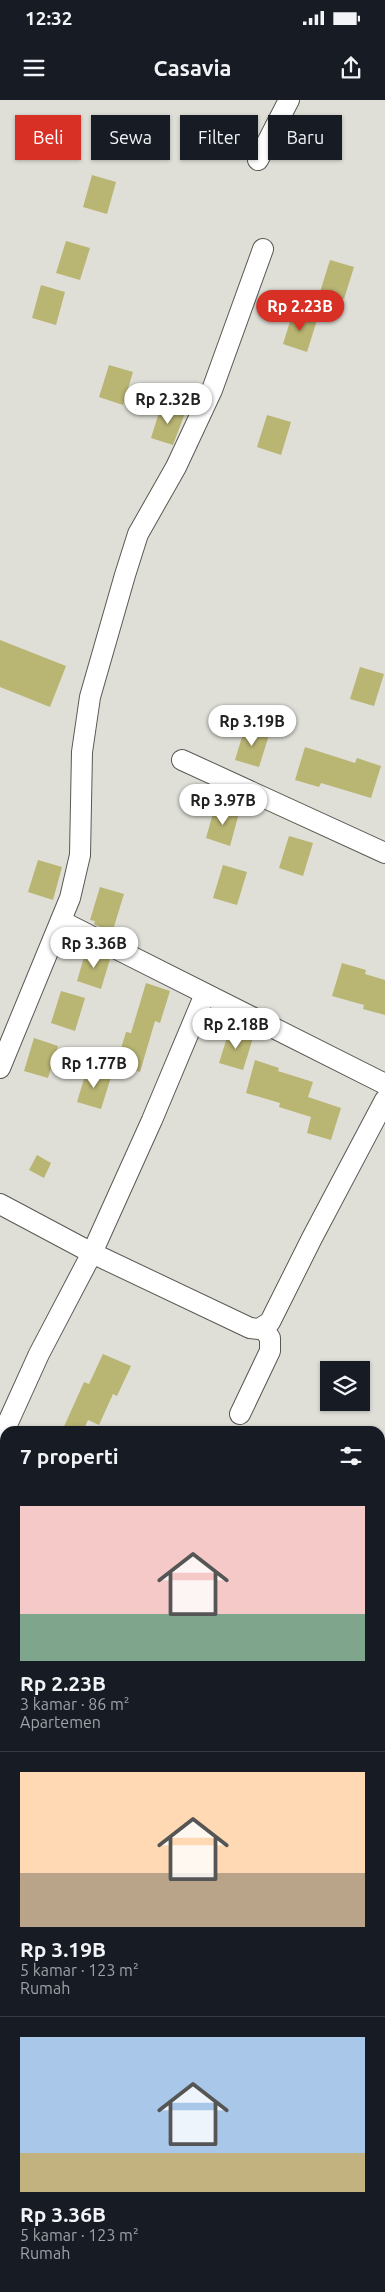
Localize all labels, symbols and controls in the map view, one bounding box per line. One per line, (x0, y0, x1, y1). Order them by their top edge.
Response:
text: 12:32 (25, 7, 73, 29)
icon: menu (20, 54, 48, 82)
icon: share (337, 54, 365, 82)
text: Casavia (153, 55, 232, 80)
chip: Beli (15, 115, 81, 160)
chip: Sewa (91, 115, 170, 160)
chip: Filter (180, 115, 258, 160)
chip: Baru (268, 115, 342, 160)
pin: Rp 2.23B (248, 290, 352, 332)
text: Rp 2.23B (267, 297, 333, 315)
pin: Rp 2.32B (116, 382, 220, 425)
text: Rp 2.32B (135, 390, 201, 408)
pin: Rp 3.19B (200, 704, 304, 747)
text: Rp 3.19B (219, 712, 285, 730)
pin: Rp 3.97B (171, 784, 275, 826)
text: Rp 3.97B (190, 791, 256, 809)
pin: Rp 3.36B (42, 926, 146, 969)
text: Rp 3.36B (61, 934, 127, 952)
pin: Rp 2.18B (184, 1008, 288, 1050)
text: Rp 2.18B (203, 1015, 269, 1033)
pin: Rp 1.77B (42, 1046, 146, 1089)
text: Rp 1.77B (61, 1054, 127, 1072)
map controls (320, 1361, 370, 1411)
button: layers (320, 1361, 370, 1411)
icon: filters (337, 1442, 365, 1470)
text: 7 properti (20, 1444, 119, 1468)
icon: home (148, 1539, 238, 1629)
text: Rp 2.23B (20, 1671, 106, 1695)
text: 3 kamar · 86 m² (20, 1695, 130, 1713)
text: Apartemen (20, 1713, 101, 1731)
icon: home (148, 1804, 238, 1894)
text: Rp 3.19B (20, 1937, 106, 1961)
text: 5 kamar · 123 m² (20, 1961, 139, 1979)
text: Rumah (20, 1979, 70, 1997)
icon: home (148, 2069, 238, 2159)
text: Rp 3.36B (20, 2202, 106, 2226)
text: 5 kamar · 123 m² (20, 2226, 139, 2244)
text: Rumah (20, 2244, 70, 2262)

